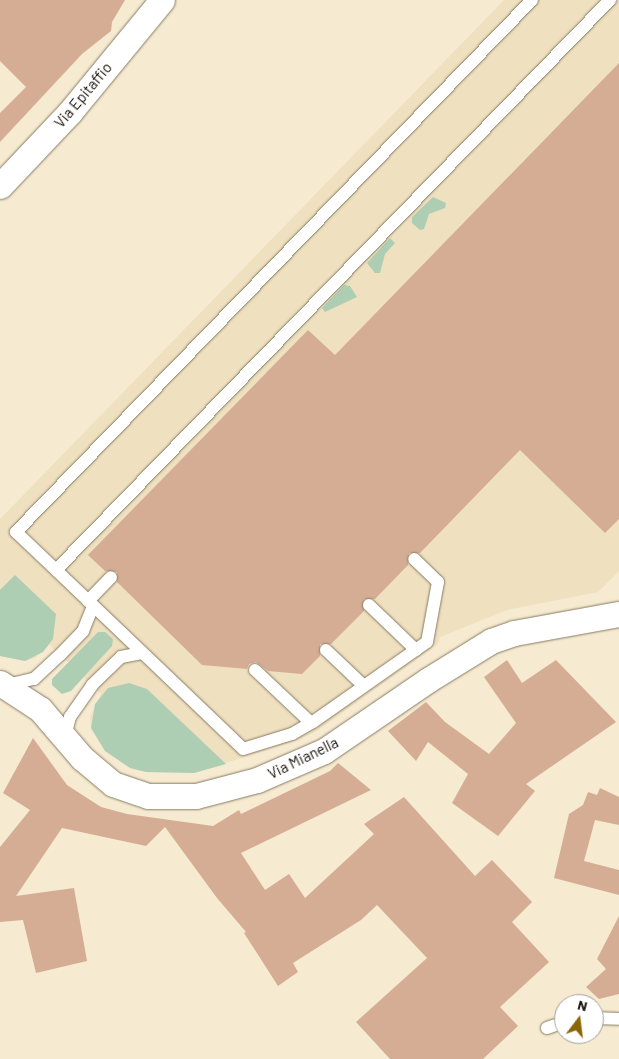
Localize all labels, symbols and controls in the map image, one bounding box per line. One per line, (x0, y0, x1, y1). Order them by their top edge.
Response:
street label: Via Epitaffio (50, 59, 116, 131)
street label: Via Mianella (265, 733, 341, 783)
north arrow (554, 994, 604, 1044)
text: N (576, 996, 589, 1014)

